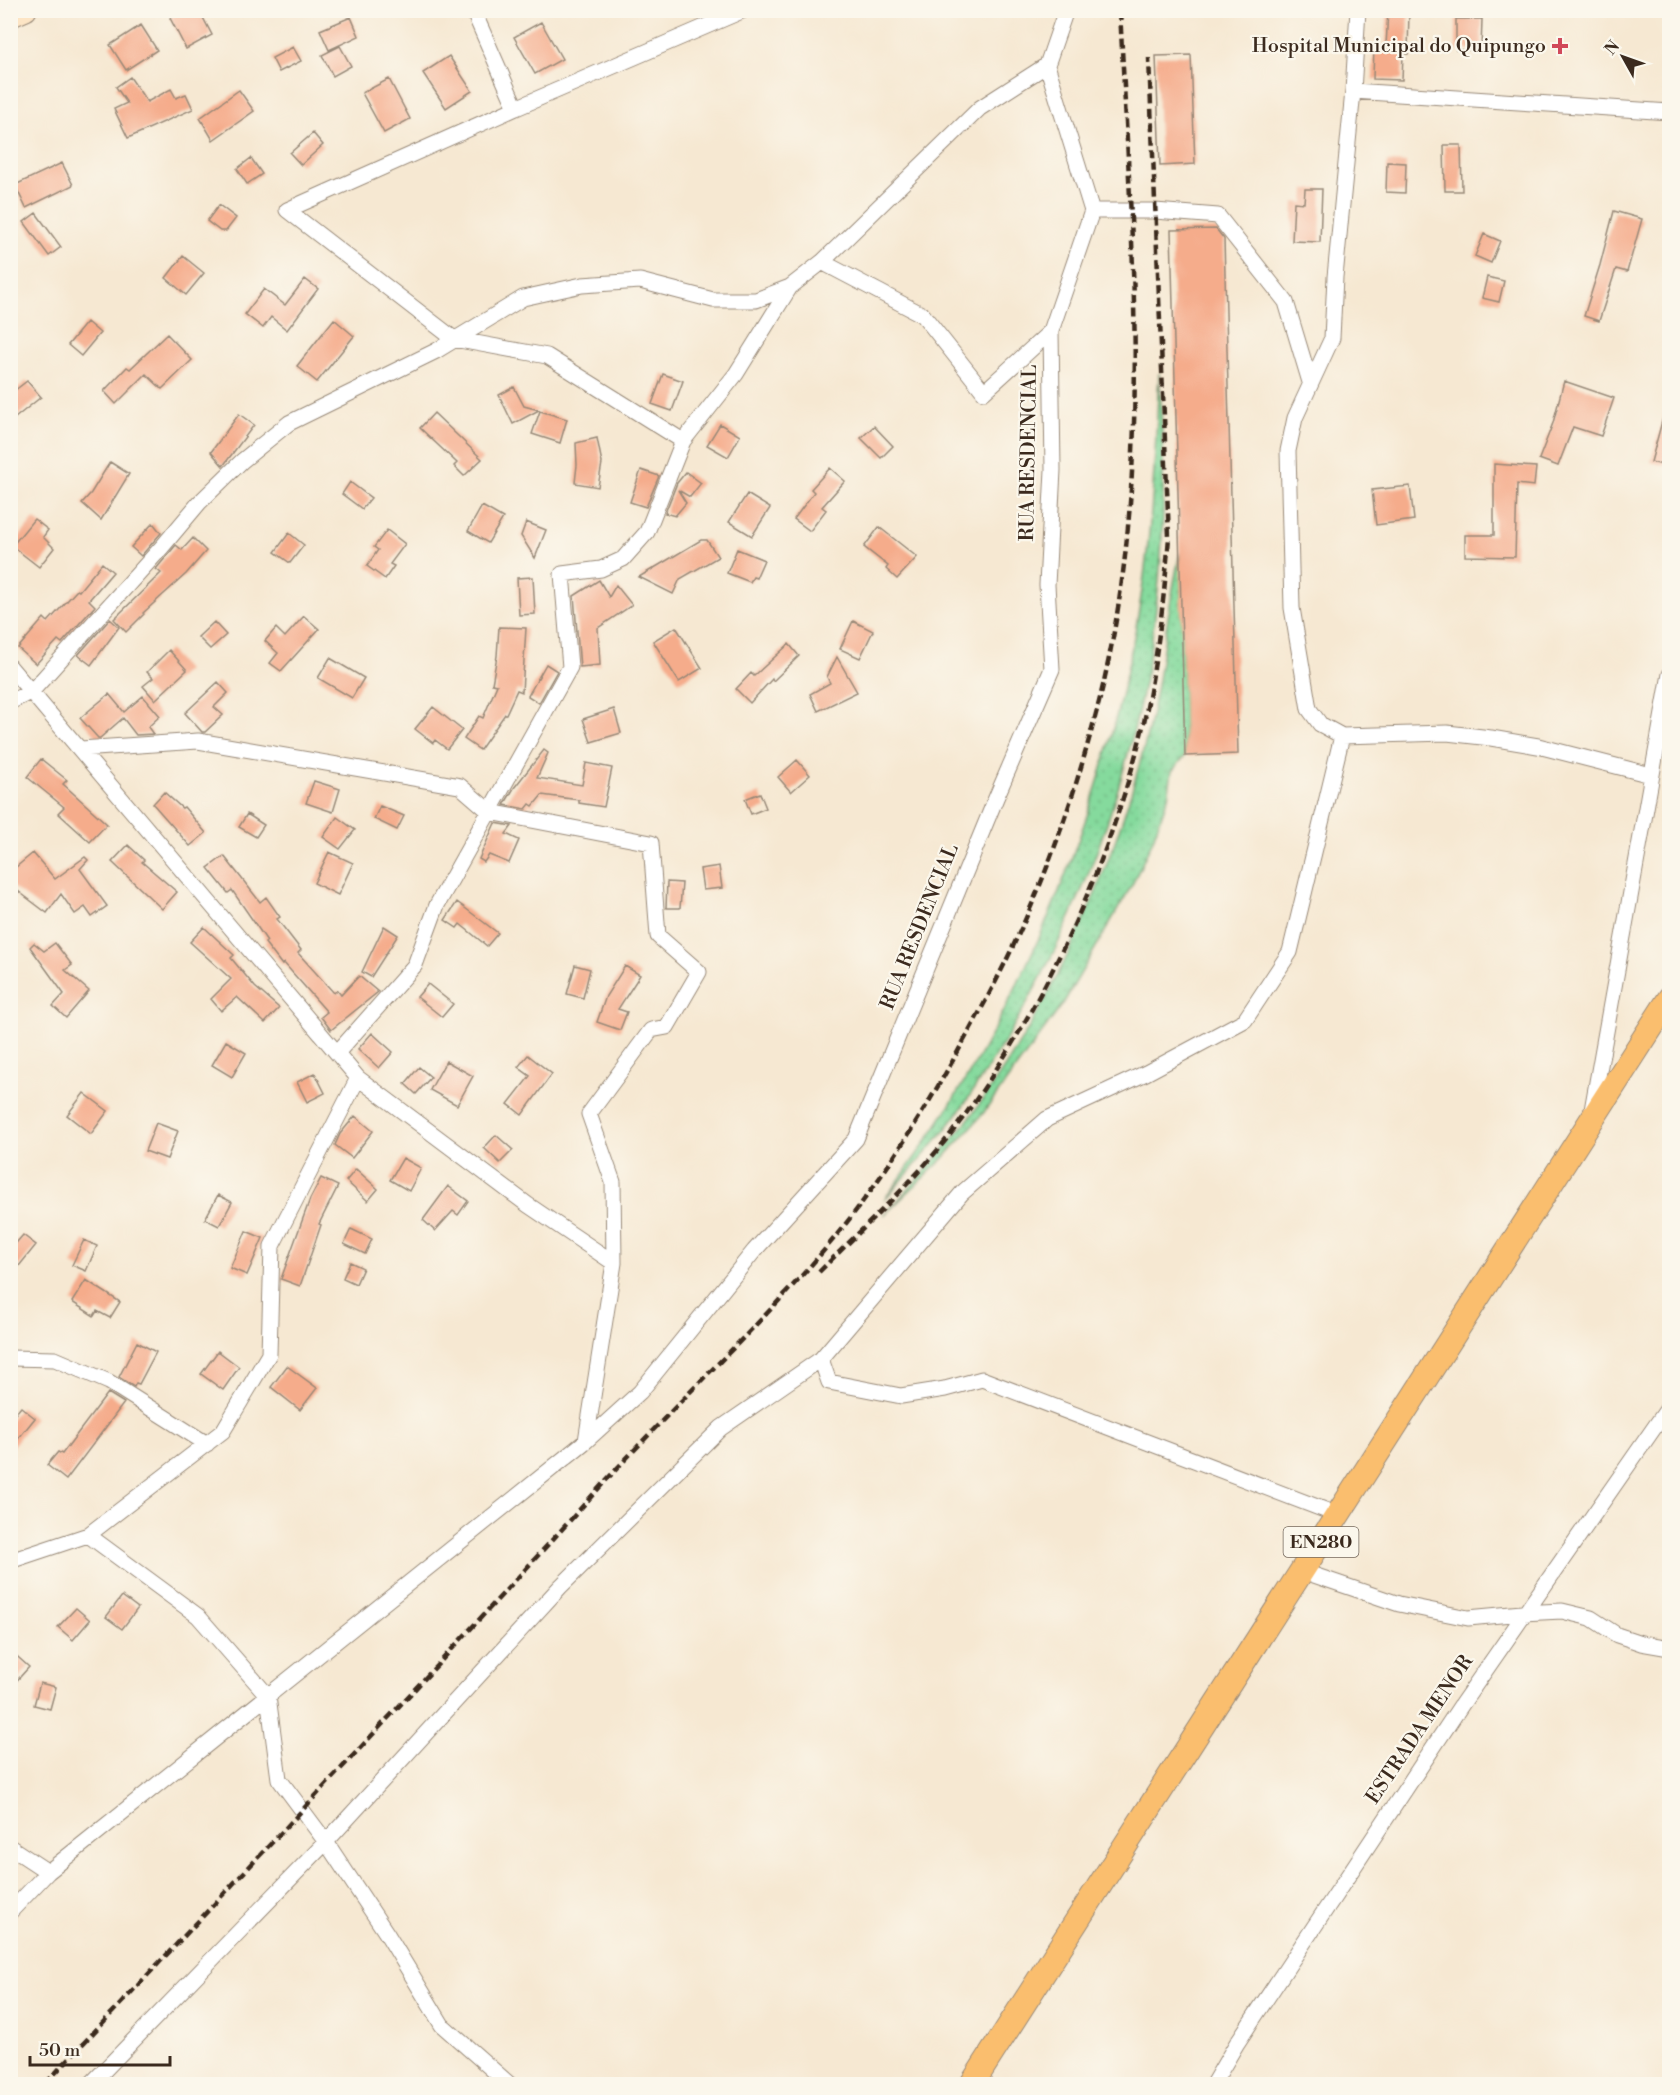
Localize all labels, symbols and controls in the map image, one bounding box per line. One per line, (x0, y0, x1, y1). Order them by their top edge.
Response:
north arrow (1593, 27, 1653, 87)
place label: Hospital Municipal do Quipungo (1252, 34, 1546, 59)
text: N (1601, 36, 1624, 59)
marker: Hospital Municipal do Quipungo (1551, 37, 1569, 55)
street label: RUA RESDENCIAL (1015, 364, 1043, 542)
street label: RUA RESDENCIAL (875, 840, 965, 1014)
road number: EN280 (1284, 1527, 1358, 1557)
street label: ESTRADA MENOR (1361, 1650, 1480, 1809)
scale bar (30, 2029, 170, 2067)
text: 50 m (39, 2039, 81, 2062)

